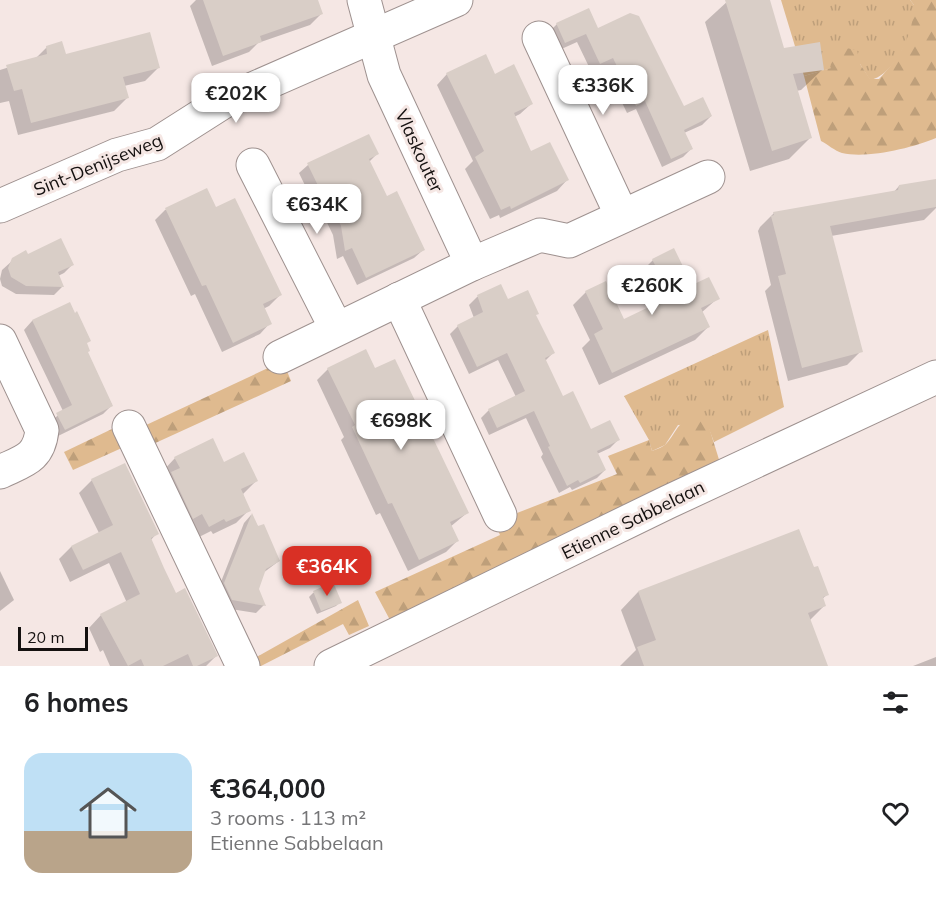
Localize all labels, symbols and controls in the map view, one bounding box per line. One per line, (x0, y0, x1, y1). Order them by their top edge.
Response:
pin: €336K (561, 65, 645, 116)
text: €336K (572, 72, 634, 97)
pin: €202K (194, 73, 278, 124)
text: €202K (205, 80, 267, 105)
street label: Vlaskouter (390, 106, 449, 196)
street label: Sint-Denijseweg (30, 128, 166, 201)
pin: €634K (275, 184, 359, 235)
text: €634K (286, 191, 348, 216)
pin: €260K (610, 265, 694, 316)
text: €260K (621, 272, 683, 297)
pin: €698K (359, 400, 443, 451)
text: €698K (370, 407, 432, 432)
street label: Etienne Sabbelaan (558, 475, 708, 564)
pin: €364K (285, 546, 369, 597)
text: €364K (296, 553, 358, 578)
scale bar (18, 624, 88, 652)
text: 20 m (27, 627, 64, 647)
text: 6 homes (24, 686, 128, 719)
icon: filters (879, 686, 912, 719)
text: €364,000 (210, 772, 326, 805)
icon: home (72, 777, 144, 849)
icon: heart (879, 797, 912, 830)
text: 3 rooms · 113 m² (210, 805, 366, 830)
text: Etienne Sabbelaan (210, 830, 384, 855)

